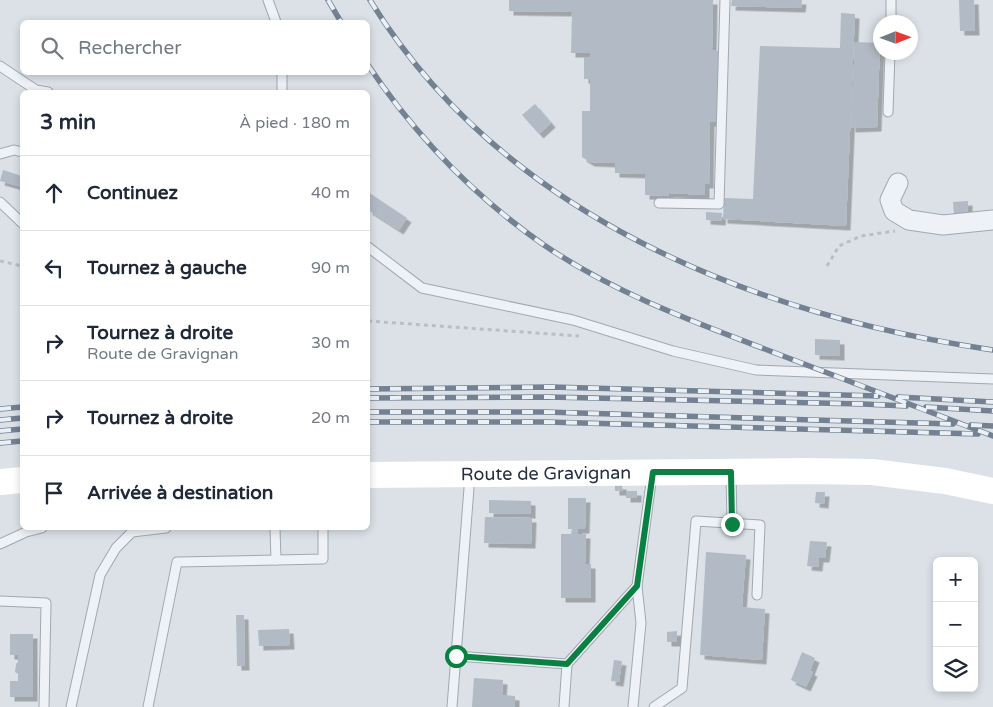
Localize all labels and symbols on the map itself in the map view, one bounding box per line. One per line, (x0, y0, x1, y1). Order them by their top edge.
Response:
north arrow (873, 15, 918, 60)
street label: Route de Gravignan (461, 462, 631, 485)
route end (721, 513, 744, 536)
route start (445, 645, 468, 668)

